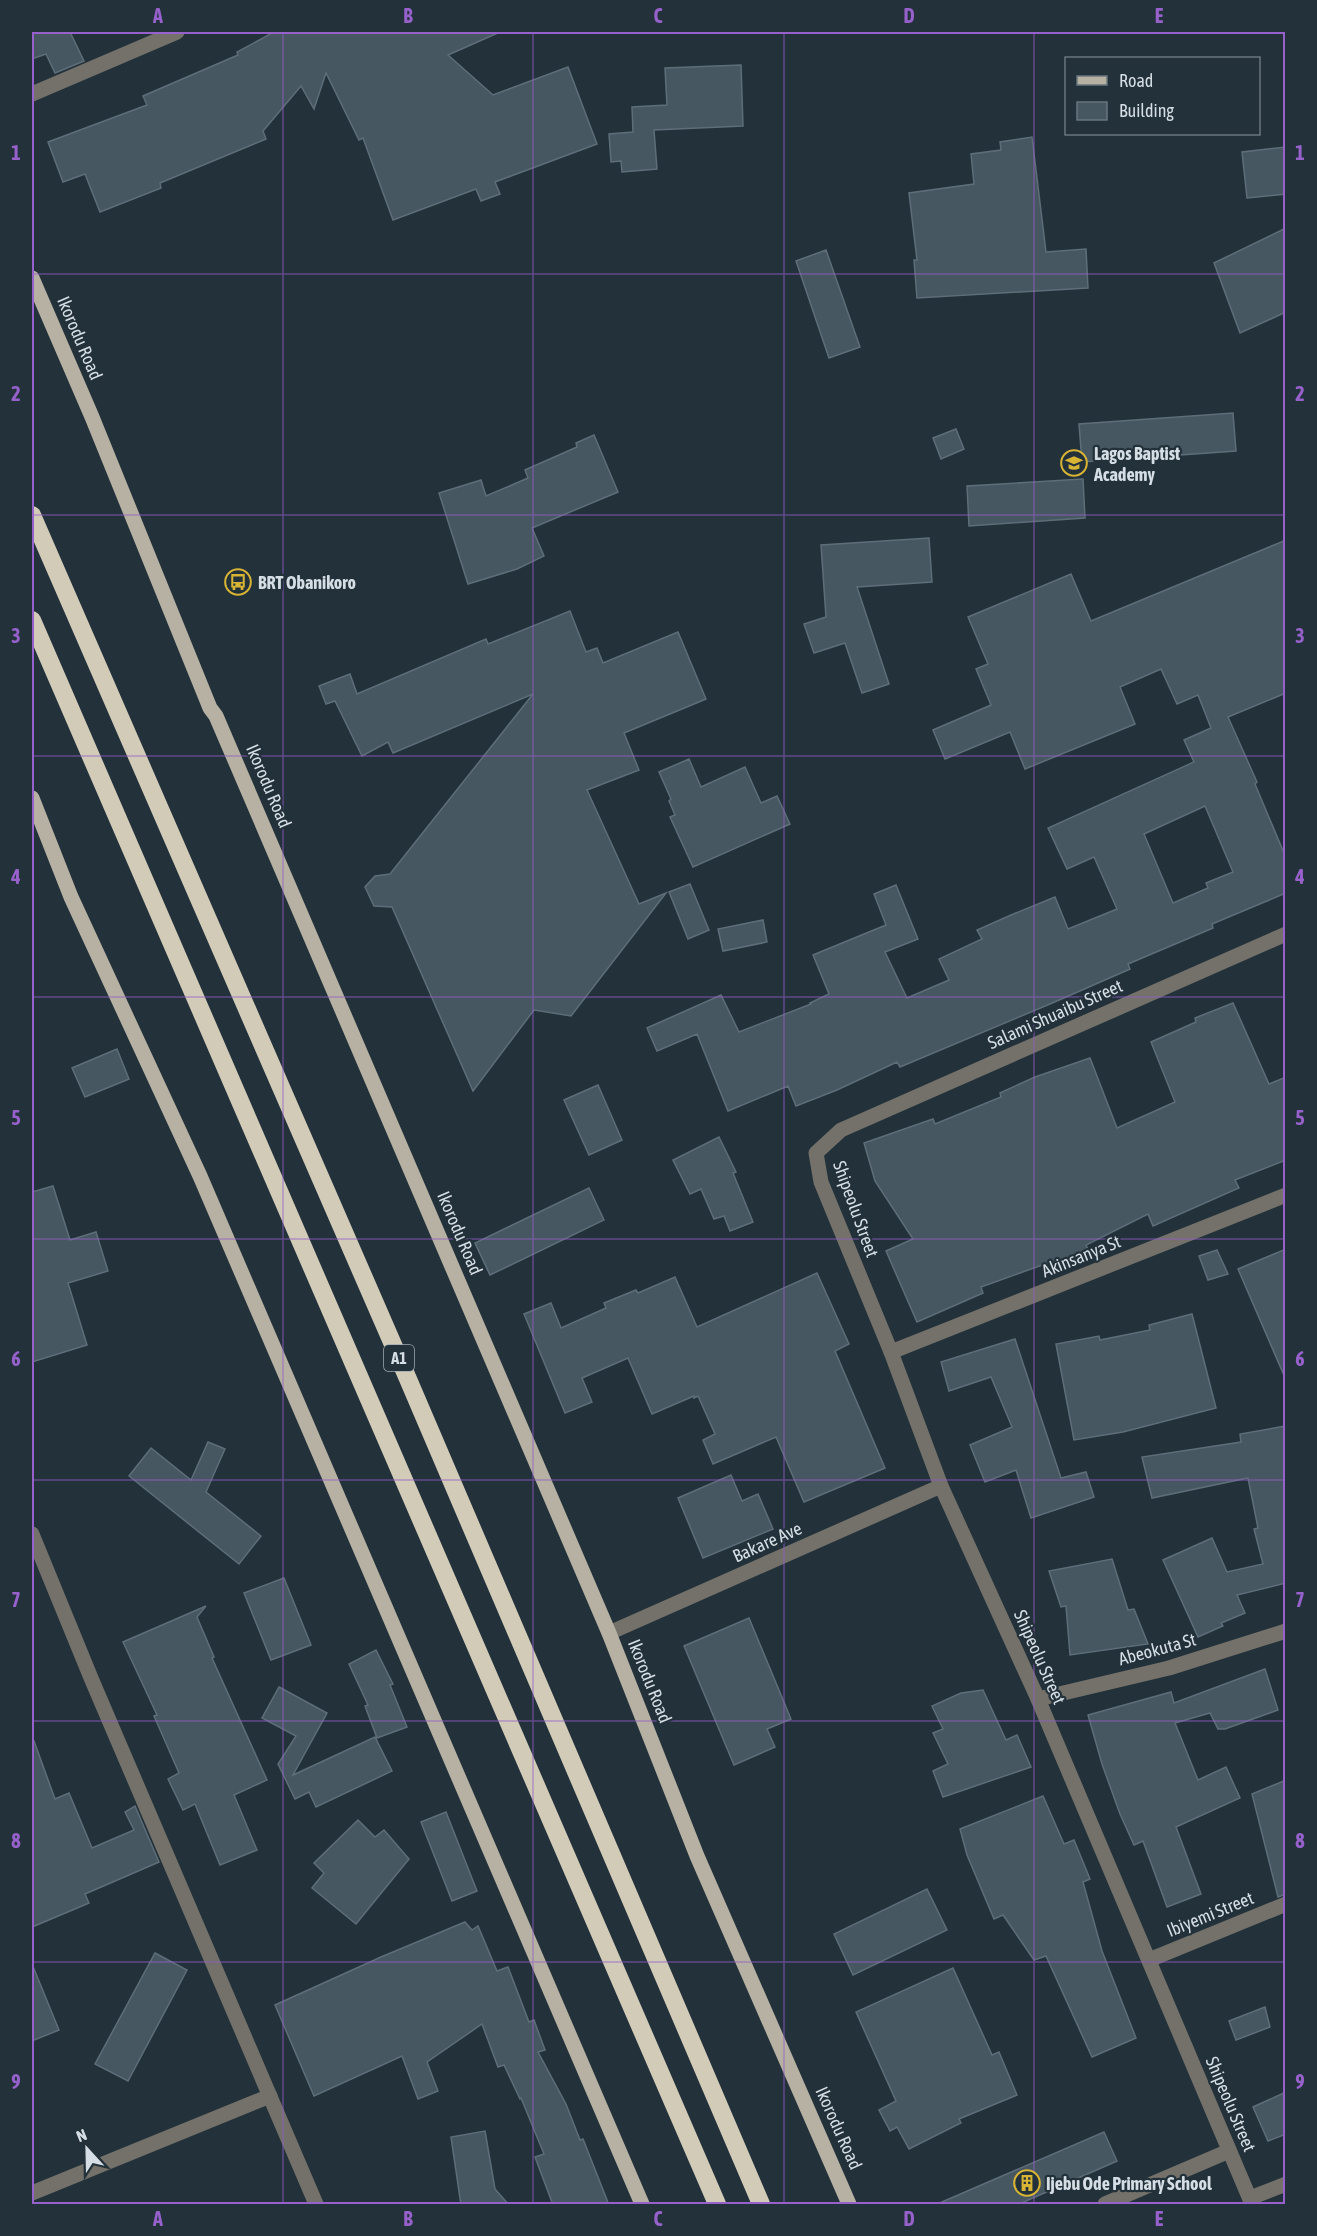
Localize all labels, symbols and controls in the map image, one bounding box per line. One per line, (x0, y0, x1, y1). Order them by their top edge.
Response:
text: A (152, 4, 163, 27)
text: B (403, 4, 413, 27)
text: C (654, 4, 663, 27)
text: D (903, 4, 915, 27)
text: E (1155, 4, 1164, 27)
legend (1065, 57, 1260, 135)
text: Road (1119, 70, 1153, 91)
text: Building (1119, 100, 1174, 121)
text: 1 (11, 141, 21, 164)
text: 1 (1295, 141, 1305, 164)
street label: Ikorodu Road (53, 293, 107, 383)
text: 2 (11, 382, 21, 405)
text: 2 (1295, 382, 1305, 405)
place label: Lagos Baptist Academy (1093, 443, 1181, 485)
school or university icon: Lagos Baptist Academy (1059, 448, 1089, 478)
bus stop icon: BRT Obanikoro (223, 567, 253, 597)
place label: BRT Obanikoro (258, 572, 356, 593)
text: 3 (11, 624, 21, 647)
text: 3 (1295, 624, 1305, 647)
street label: Ikorodu Road (242, 741, 296, 831)
text: 4 (10, 865, 21, 888)
text: 4 (1294, 865, 1305, 888)
street label: Salami Shuaibu Street (984, 975, 1126, 1053)
text: 5 (11, 1106, 21, 1129)
text: 5 (1295, 1106, 1305, 1129)
street label: Shipeolu Street (829, 1158, 883, 1260)
street label: Ikorodu Road (433, 1188, 487, 1278)
street label: Akinsanya St (1038, 1231, 1124, 1281)
road number: A1 (384, 1345, 414, 1371)
text: 6 (11, 1347, 21, 1370)
text: 6 (1295, 1347, 1305, 1370)
street label: Bakare Ave (729, 1517, 805, 1567)
text: 7 (11, 1588, 21, 1611)
text: 7 (1295, 1588, 1305, 1611)
street label: Shipeolu Street (1010, 1607, 1070, 1707)
street label: Abeokuta St (1116, 1629, 1198, 1669)
street label: Ikorodu Road (624, 1636, 676, 1726)
text: 8 (11, 1829, 21, 1852)
text: 8 (1295, 1829, 1305, 1852)
street label: Ibiyemi Street (1164, 1887, 1256, 1941)
street label: Shipeolu Street (1202, 2053, 1260, 2155)
text: 9 (11, 2070, 21, 2093)
text: 9 (1295, 2070, 1305, 2093)
street label: Ikorodu Road (811, 2083, 867, 2173)
north arrow (57, 2119, 117, 2179)
text: N (74, 2125, 89, 2145)
building icon: Ijebu Ode Primary School (1012, 2168, 1042, 2198)
place label: Ijebu Ode Primary School (1046, 2173, 1212, 2194)
text: A (152, 2207, 163, 2230)
text: B (403, 2207, 413, 2230)
text: C (654, 2207, 663, 2230)
text: D (903, 2207, 915, 2230)
text: E (1155, 2207, 1164, 2230)

